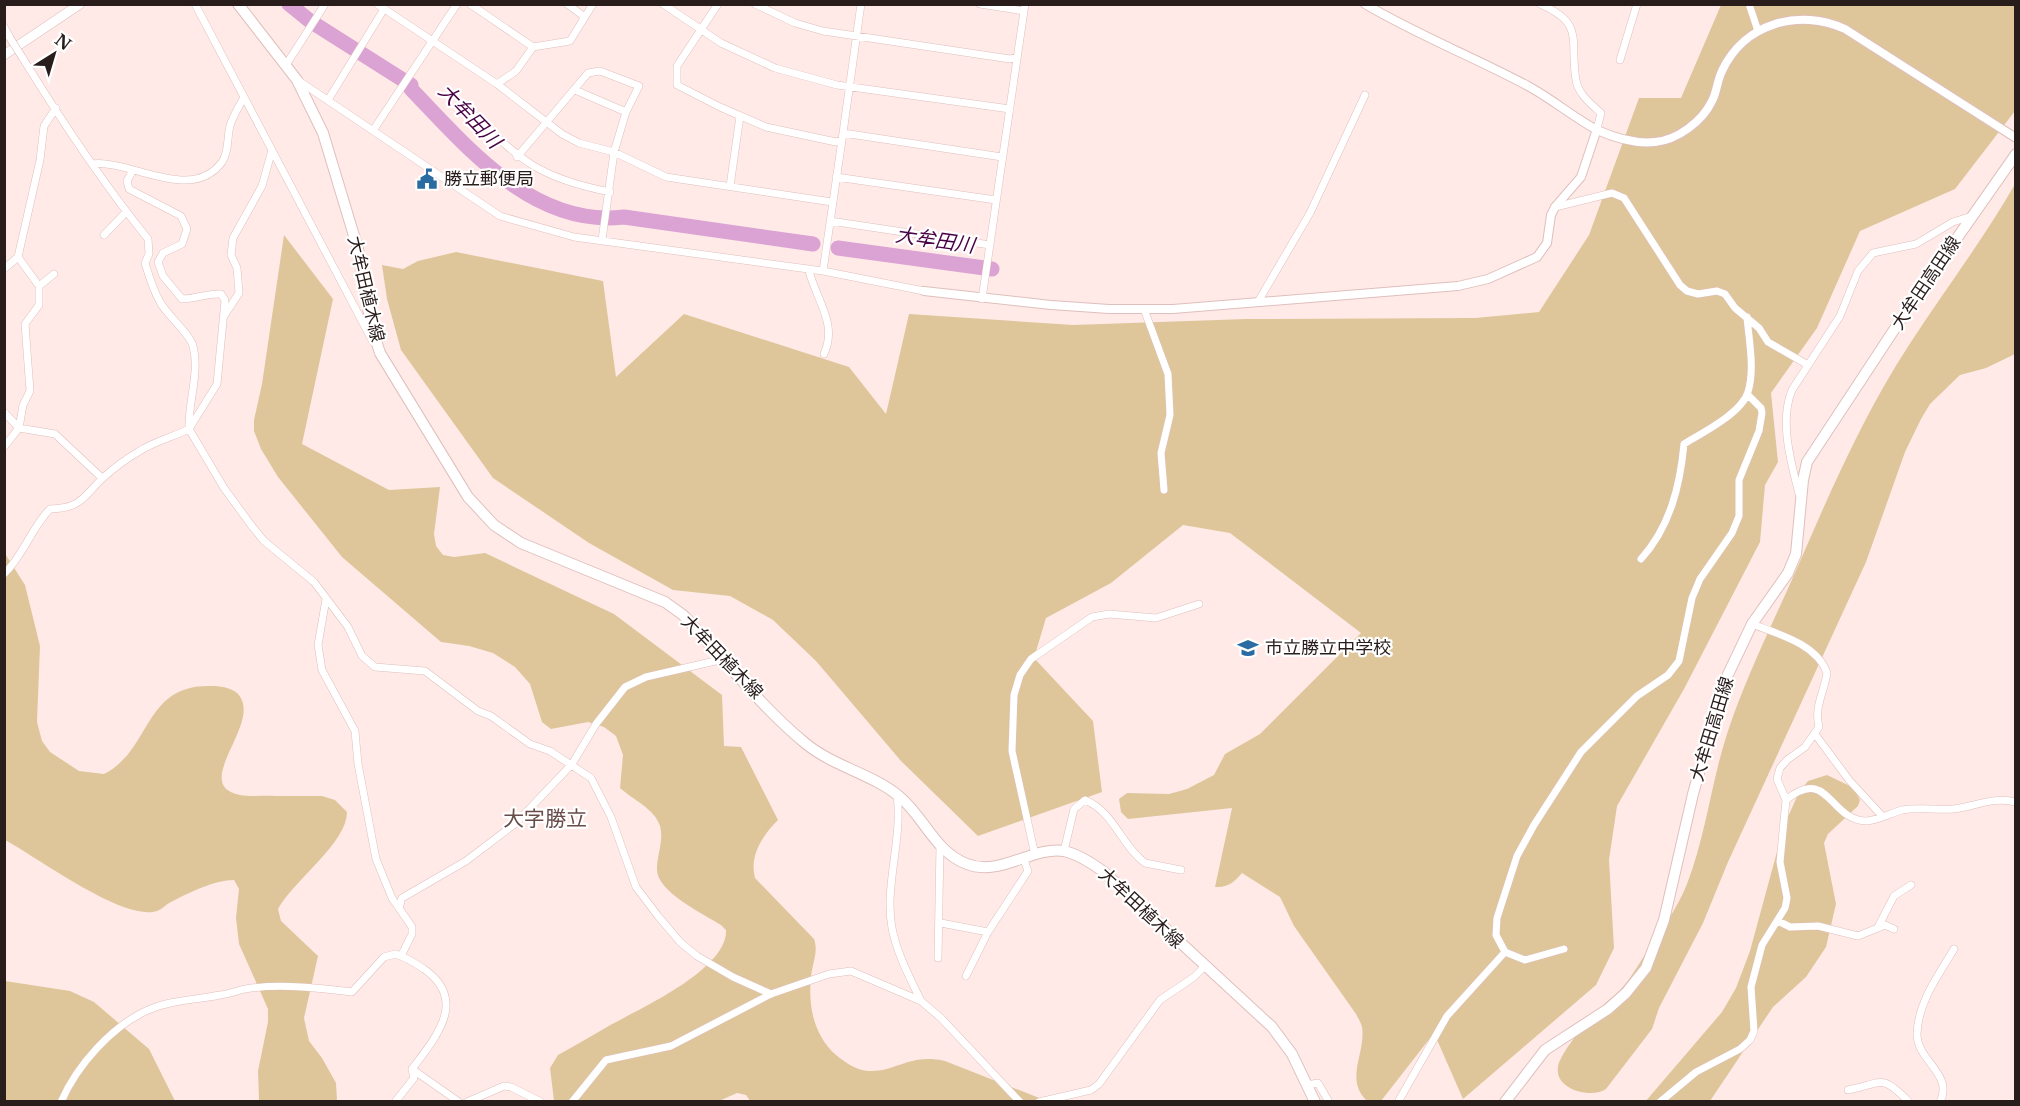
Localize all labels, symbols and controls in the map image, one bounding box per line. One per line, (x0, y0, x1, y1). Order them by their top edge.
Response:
north arrow (24, 24, 84, 84)
text: N (51, 30, 75, 55)
water label: 大牟田川 (434, 79, 508, 155)
public building icon: 勝立郵便局 (415, 167, 439, 191)
place label: 勝立郵便局 (444, 168, 534, 190)
water label: 大牟田川 (894, 223, 978, 258)
street label: 大牟田高田線 (1887, 232, 1965, 334)
street label: 大牟田植木線 (343, 234, 389, 344)
street label: 大牟田植木線 (677, 611, 767, 703)
school or university icon: 市立勝立中学校 (1236, 636, 1260, 660)
place label: 市立勝立中学校 (1265, 637, 1391, 659)
street label: 大牟田高田線 (1686, 674, 1738, 784)
district label: 大字勝立 (503, 806, 587, 832)
street label: 大牟田植木線 (1094, 863, 1188, 953)

